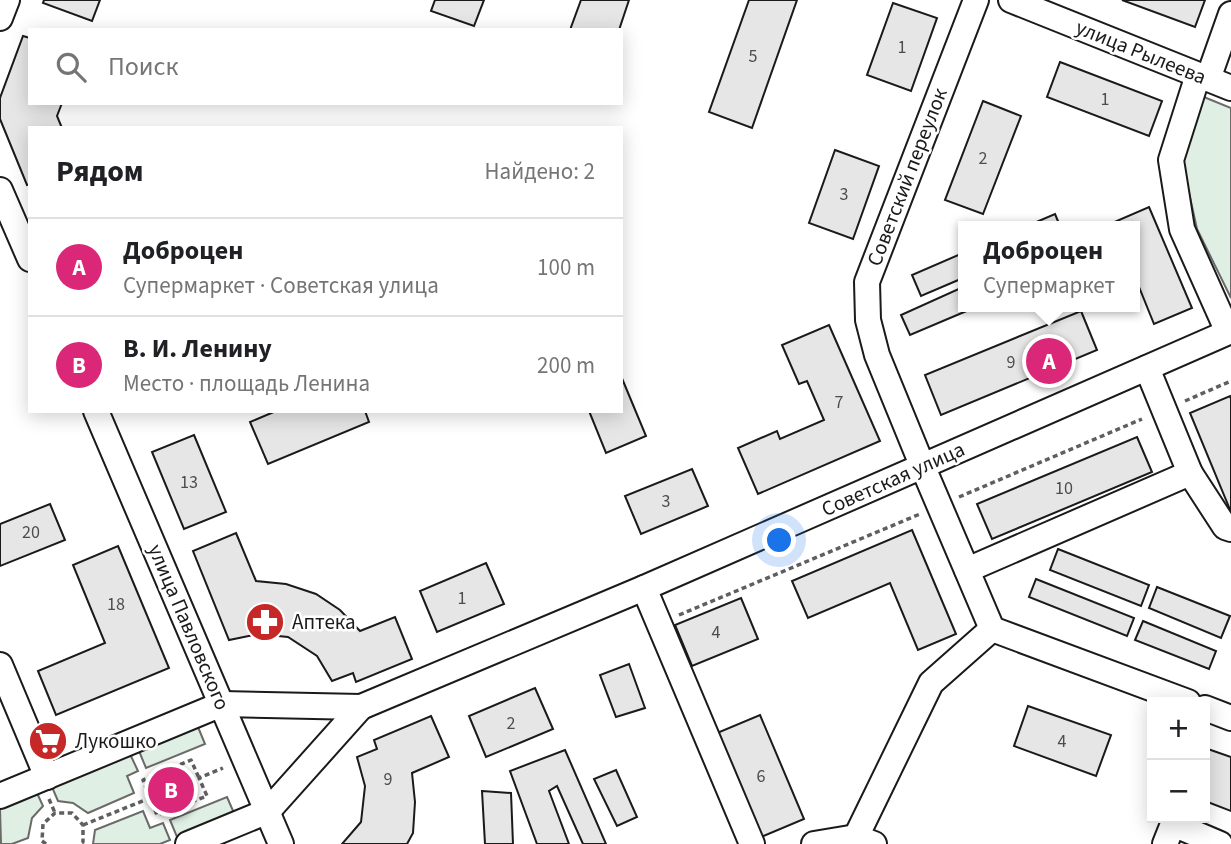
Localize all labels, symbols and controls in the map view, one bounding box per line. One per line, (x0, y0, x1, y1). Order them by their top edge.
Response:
street label: улица Рылеева (1071, 12, 1211, 92)
search box (28, 28, 623, 105)
house number: 1 (898, 35, 906, 60)
house number: 5 (749, 44, 758, 69)
icon: search (52, 48, 90, 86)
text: Поиск (108, 48, 178, 85)
street label: Советский переулок (859, 83, 955, 270)
house number: 1 (1101, 87, 1109, 112)
house number: 2 (979, 146, 988, 171)
text: Рядом (56, 150, 144, 193)
text: Найдено: 2 (485, 155, 595, 188)
house number: 3 (840, 182, 849, 207)
popup (958, 221, 1140, 312)
text: Доброцен (123, 232, 243, 269)
text: Доброцен (983, 232, 1103, 269)
text: A (72, 251, 86, 284)
text: 100 m (537, 251, 595, 284)
text: Супермаркет · Советская улица (123, 269, 439, 302)
text: Супермаркет (983, 269, 1115, 302)
text: В. И. Ленину (123, 330, 272, 367)
pin: A (1026, 335, 1072, 387)
text: B (72, 349, 86, 382)
text: 200 m (537, 349, 595, 382)
house number: 9 (1007, 350, 1016, 375)
text: Место · площадь Ленина (123, 367, 370, 400)
house number: 7 (835, 390, 844, 415)
street label: Советская улица (817, 434, 969, 524)
house number: 13 (180, 470, 198, 495)
house number: 10 (1055, 476, 1073, 501)
house number: 3 (662, 489, 671, 514)
house number: 20 (22, 520, 40, 545)
your location (762, 523, 796, 557)
street label: улица Павловского (141, 540, 237, 714)
house number: 1 (458, 586, 466, 611)
house number: 18 (107, 592, 125, 617)
pharmacy icon: Аптека (244, 601, 286, 643)
place label: Аптека (292, 607, 356, 637)
house number: 4 (712, 620, 721, 645)
map controls (1147, 697, 1210, 823)
button: + (1147, 697, 1210, 760)
house number: 2 (507, 711, 516, 736)
supermarket icon: Лукошко (27, 720, 69, 762)
place label: Лукошко (75, 726, 157, 756)
house number: 4 (1058, 729, 1067, 754)
button: − (1147, 760, 1210, 823)
pin: B (148, 764, 194, 816)
house number: 6 (757, 764, 766, 789)
house number: 9 (384, 767, 393, 792)

